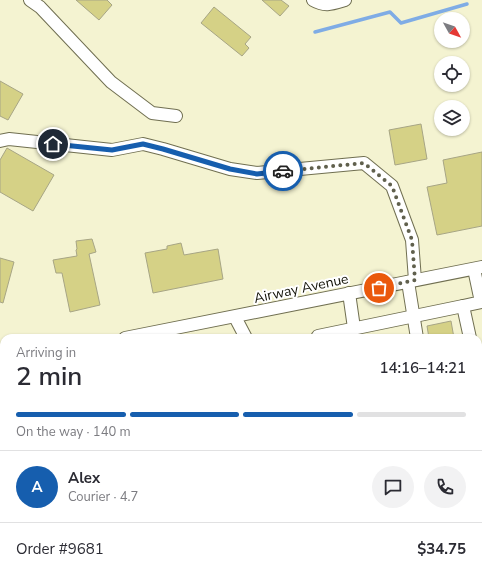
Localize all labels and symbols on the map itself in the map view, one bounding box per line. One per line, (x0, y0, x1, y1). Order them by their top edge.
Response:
north arrow (434, 12, 470, 48)
pin (36, 127, 70, 161)
courier (263, 151, 303, 191)
street label: Airway Avenue (252, 269, 350, 308)
pin (362, 271, 396, 305)

